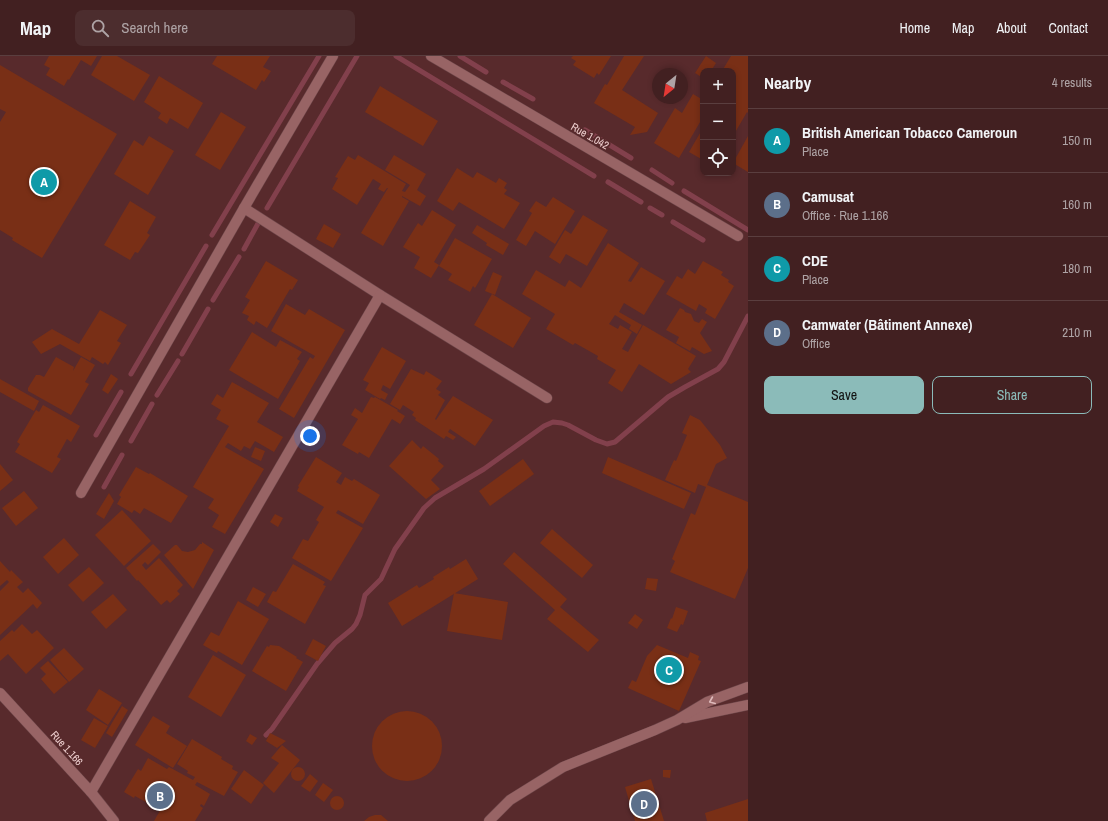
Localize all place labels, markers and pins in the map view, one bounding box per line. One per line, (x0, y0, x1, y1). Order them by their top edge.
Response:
pin: A (31, 167, 57, 197)
pin: C (656, 655, 682, 685)
pin: B (147, 781, 173, 811)
pin: D (631, 789, 657, 819)

